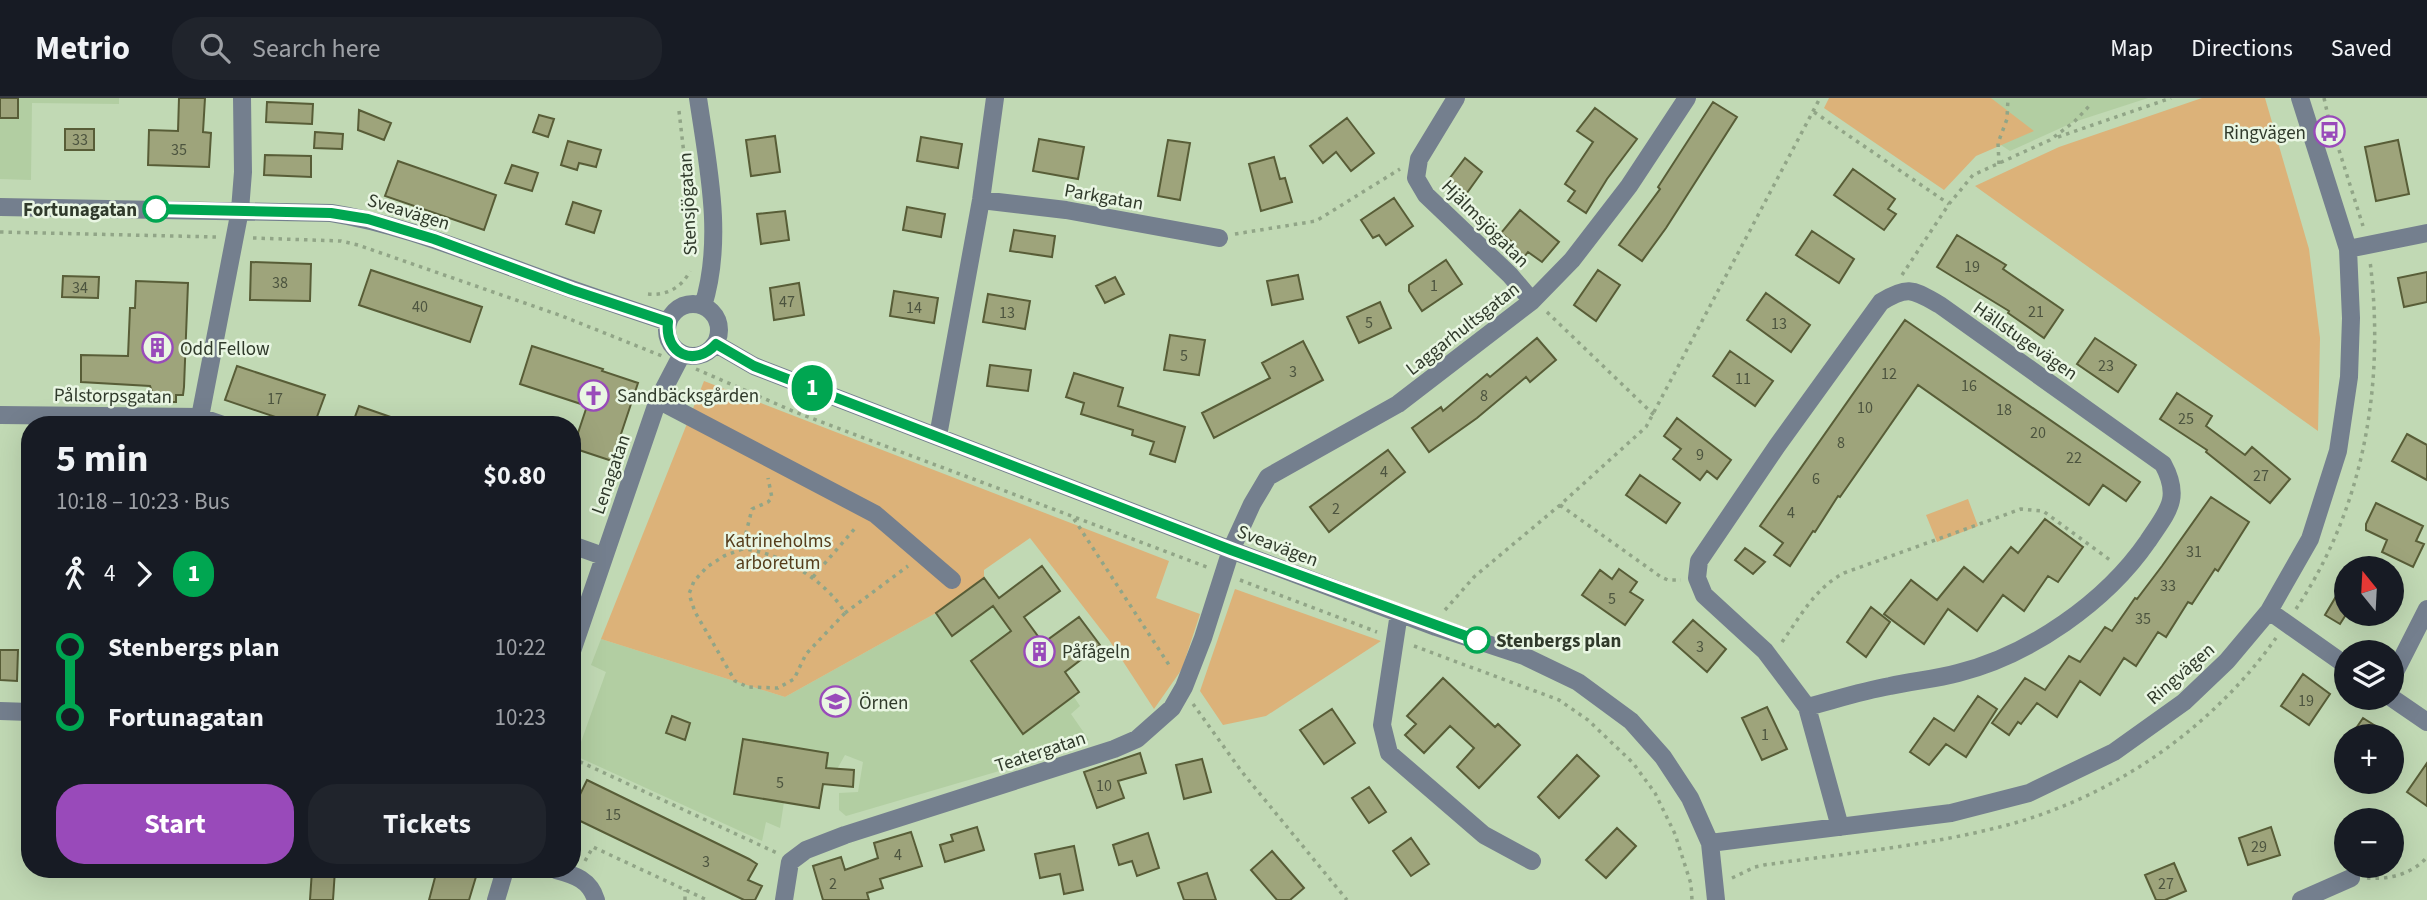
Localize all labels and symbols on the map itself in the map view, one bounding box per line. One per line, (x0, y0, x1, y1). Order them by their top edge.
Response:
bus stop icon: Ringvägen (2312, 115, 2346, 149)
place label: Ringvägen (2223, 120, 2306, 147)
house number: 33 (72, 129, 88, 151)
house number: 35 (171, 139, 187, 161)
street label: Stensjögatan (672, 152, 705, 256)
street label: Hjälmsjögatan (1435, 174, 1535, 274)
street label: Parkgatan (1062, 177, 1145, 218)
street label: Sveavägen (364, 187, 453, 238)
marker: Fortunagatan (143, 196, 169, 222)
place label: Fortunagatan (23, 197, 137, 224)
house number: 19 (1964, 256, 1980, 278)
house number: 38 (272, 272, 288, 294)
house number: 1 (1430, 275, 1438, 297)
street label: Laggarhultsgatan (1400, 276, 1526, 382)
house number: 34 (72, 277, 88, 299)
house number: 47 (779, 291, 795, 313)
street label: Hällstugevägen (1967, 295, 2083, 387)
house number: 40 (412, 296, 428, 318)
house number: 14 (906, 297, 922, 319)
house number: 21 (2028, 301, 2044, 323)
house number: 13 (999, 302, 1015, 324)
house number: 5 (1365, 312, 1373, 334)
house number: 13 (1771, 313, 1787, 335)
building icon: Odd Fellow (140, 331, 174, 365)
place label: Odd Fellow (180, 336, 270, 363)
house number: 5 (1180, 345, 1188, 367)
house number: 23 (2098, 355, 2114, 377)
house number: 3 (1289, 361, 1297, 383)
house number: 12 (1881, 363, 1897, 385)
line badge: 1 (789, 365, 835, 411)
house number: 11 (1735, 368, 1751, 390)
house number: 16 (1961, 375, 1977, 397)
church icon: Sandbäcksgården (577, 378, 611, 412)
street label: Pålstorpsgatan (54, 382, 172, 411)
place label: Sandbäcksgården (617, 383, 759, 410)
house number: 8 (1480, 385, 1488, 407)
house number: 17 (267, 388, 283, 410)
house number: 10 (1857, 397, 1873, 419)
house number: 18 (1996, 399, 2012, 421)
house number: 25 (2178, 408, 2194, 430)
house number: 20 (2030, 422, 2046, 444)
street label: Lenagatan (585, 431, 638, 518)
house number: 8 (1837, 432, 1845, 454)
house number: 9 (1696, 444, 1704, 466)
house number: 22 (2066, 447, 2082, 469)
house number: 4 (1380, 461, 1388, 483)
house number: 27 (2253, 465, 2269, 487)
house number: 6 (1812, 468, 1820, 490)
house number: 2 (1332, 498, 1340, 520)
house number: 4 (1787, 502, 1795, 524)
street label: Sveavägen (1233, 519, 1322, 574)
park label: Katrineholms arboretum (724, 528, 832, 577)
house number: 31 (2186, 541, 2202, 563)
north arrow (2334, 556, 2404, 626)
house number: 33 (2160, 575, 2176, 597)
house number: 5 (1608, 588, 1616, 610)
house number: 35 (2135, 608, 2151, 630)
marker: Stenbergs plan (1464, 627, 1490, 653)
place label: Stenbergs plan (1496, 628, 1621, 655)
building icon: Påfågeln (1022, 634, 1056, 668)
house number: 3 (1696, 636, 1704, 658)
street label: Ringvägen (2141, 637, 2221, 711)
place label: Påfågeln (1062, 639, 1130, 666)
school or university icon: Örnen (819, 685, 853, 719)
place label: Örnen (859, 690, 908, 717)
house number: 19 (2298, 690, 2314, 712)
house number: 1 (1761, 724, 1769, 746)
street label: Teatergatan (992, 725, 1089, 780)
house number: 5 (776, 772, 784, 794)
house number: 10 (1096, 775, 1112, 797)
house number: 15 (605, 804, 621, 826)
house number: 29 (2251, 836, 2267, 858)
house number: 4 (894, 844, 902, 866)
house number: 3 (702, 851, 710, 873)
house number: 2 (829, 873, 837, 895)
house number: 27 (2158, 873, 2174, 895)

